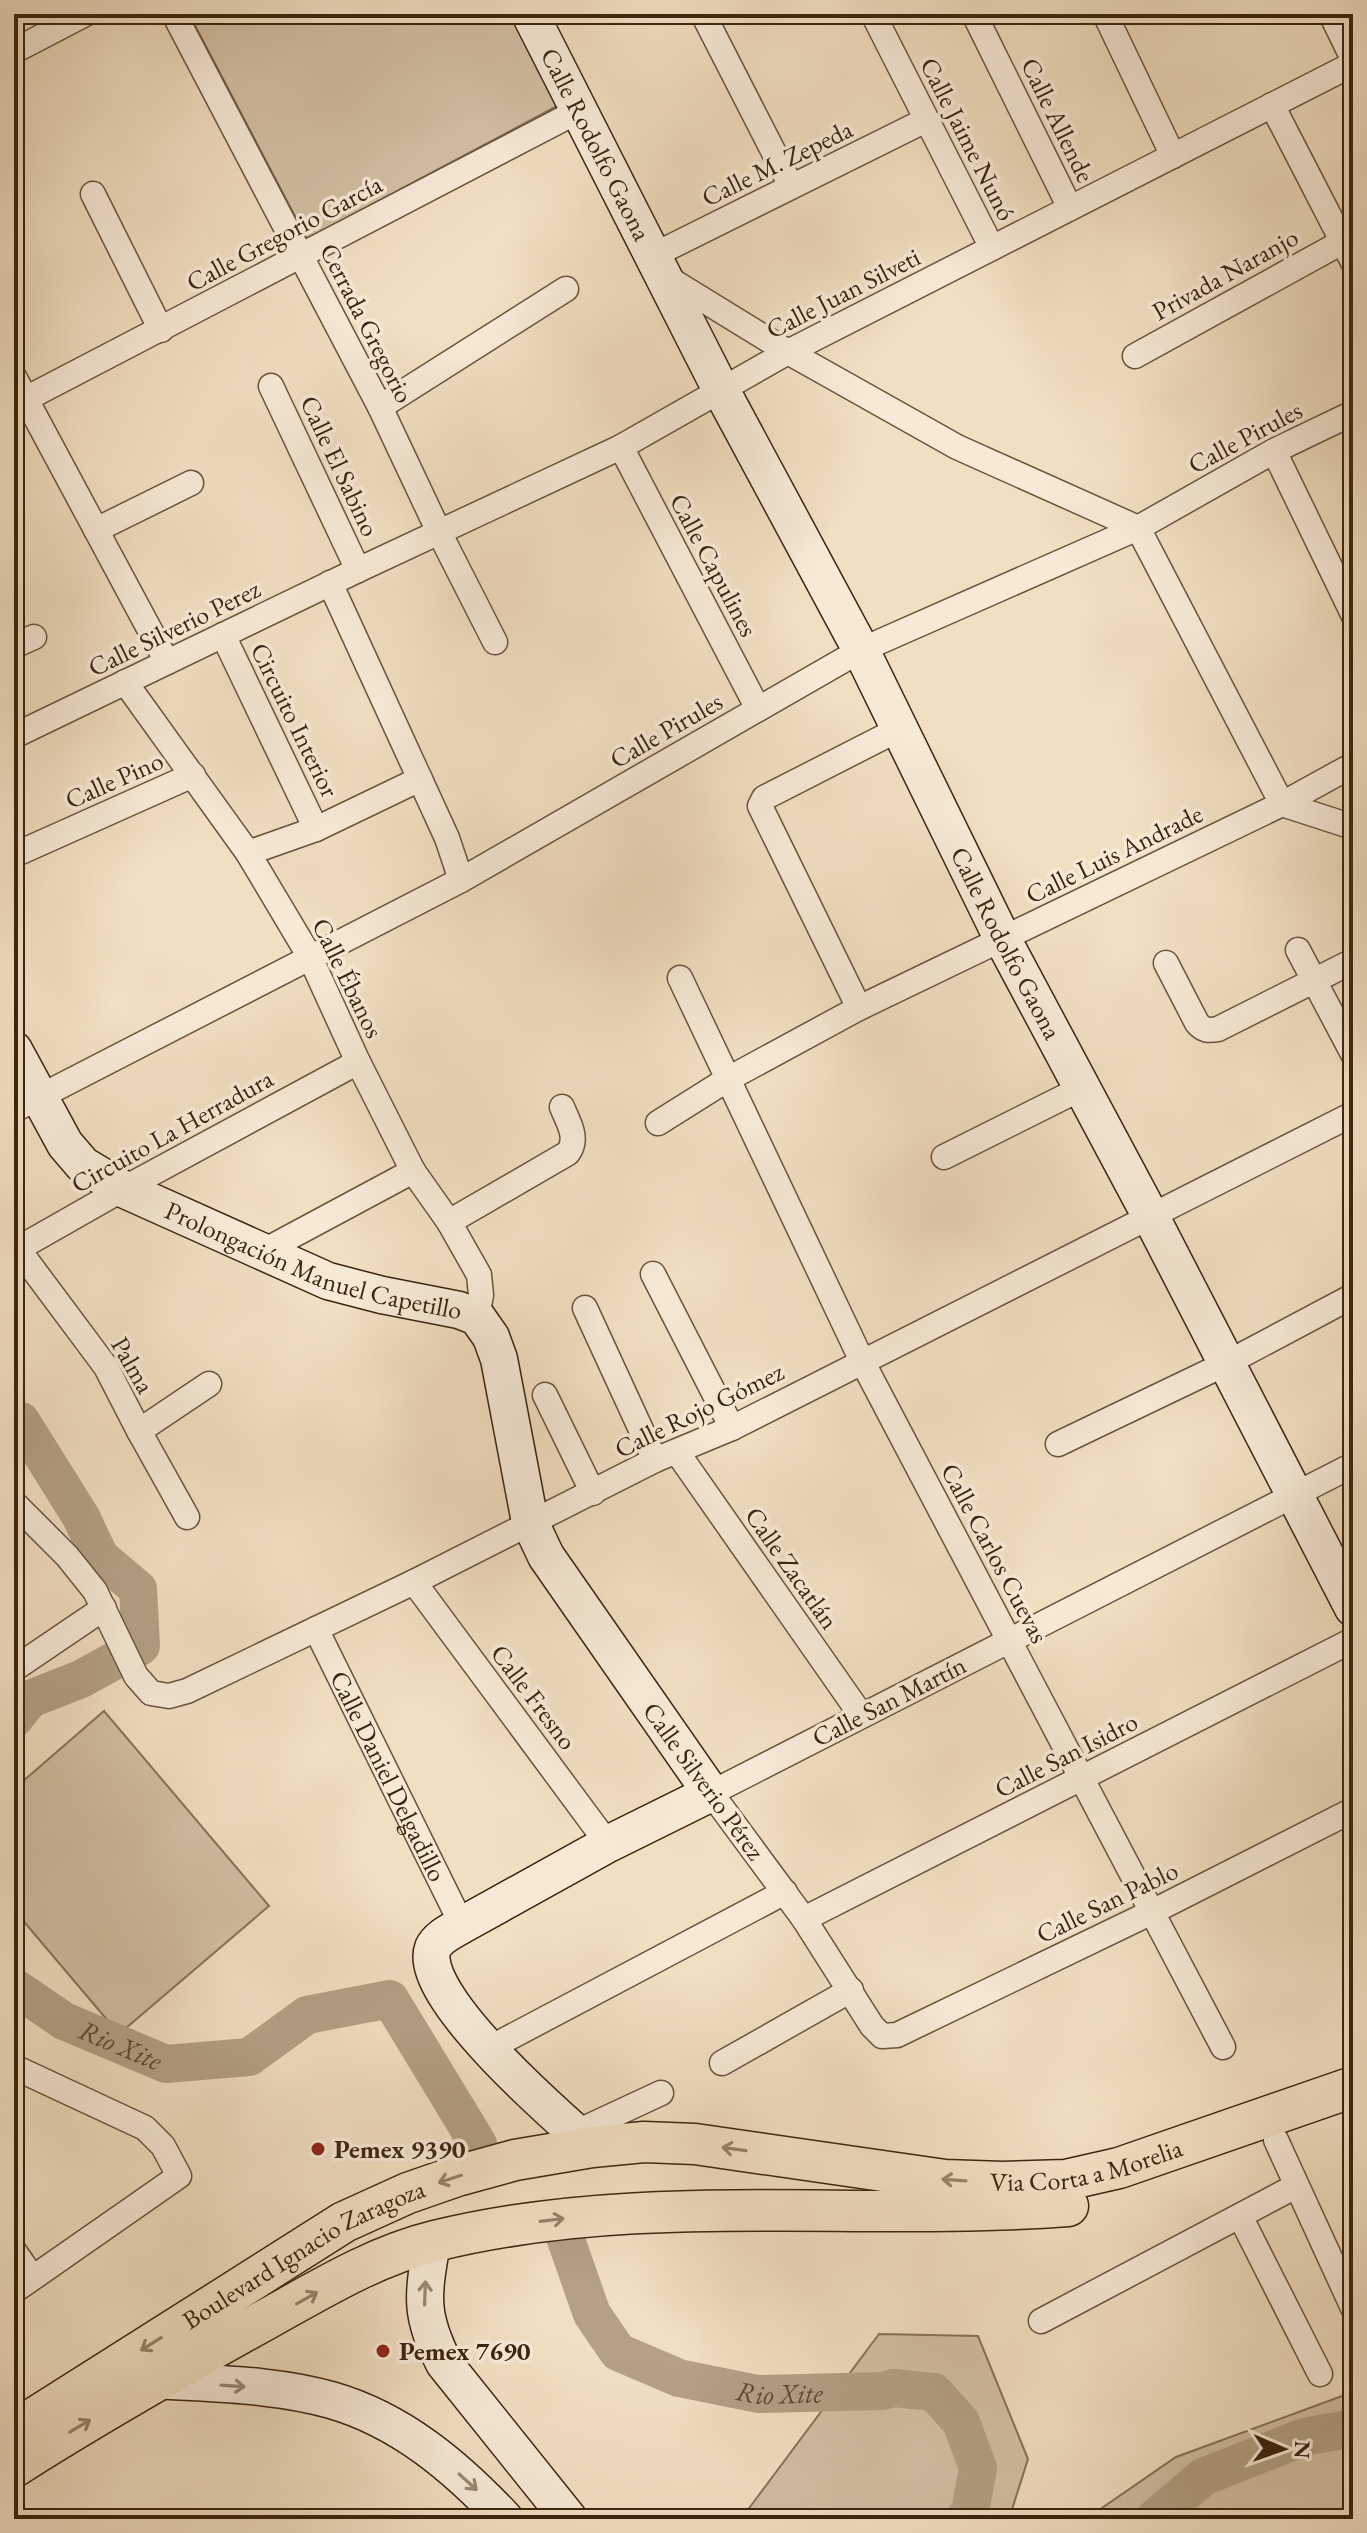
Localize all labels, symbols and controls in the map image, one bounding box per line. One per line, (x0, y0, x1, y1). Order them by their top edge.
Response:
street label: Calle Rodolfo Gaona (533, 42, 660, 247)
street label: Calle Jaime Nunó (912, 52, 1024, 226)
street label: Calle Allende (1013, 52, 1103, 188)
street label: Calle M. Zepeda (696, 112, 859, 214)
street label: Calle Gregorio García (180, 167, 388, 299)
street label: Privada Naranjo (1146, 220, 1304, 328)
street label: Cerrada Gregorio (312, 237, 422, 409)
street label: Calle Juan Silveti (760, 240, 926, 346)
street label: Calle El Sabino (293, 390, 387, 542)
street label: Calle Pirules (1182, 393, 1308, 481)
street label: Calle Capulines (662, 487, 766, 643)
street label: Calle Silverio Perez (82, 572, 266, 684)
street label: Circuito Interior (243, 637, 347, 803)
street label: Calle Pirules (604, 684, 728, 776)
street label: Calle Pino (60, 743, 168, 817)
street label: Calle Luis Andrade (1020, 796, 1208, 912)
street label: Calle Rodolfo Gaona (943, 841, 1070, 1046)
street label: Calle Ébanos (304, 912, 392, 1044)
street label: Circuito La Herradura (65, 1061, 280, 1201)
street label: Prolongación Manuel Capetillo (160, 1193, 465, 1327)
street label: Palma (103, 1330, 163, 1400)
street label: Calle Rojo Gómez (609, 1354, 789, 1466)
street label: Calle Carlos Cuevas (933, 1457, 1057, 1649)
street label: Calle Zacatlán (737, 1500, 847, 1636)
street label: Calle Fresno (483, 1637, 585, 1757)
street label: Calle San Martín (806, 1648, 972, 1754)
street label: Calle Daniel Delgadillo (322, 1665, 455, 1887)
street label: Calle Silverio Pérez (635, 1695, 773, 1867)
street label: Calle San Isidro (989, 1704, 1143, 1806)
street label: Calle San Pablo (1031, 1853, 1183, 1951)
water label: Rio Xite (74, 2011, 168, 2079)
street label: Via Corta a Morelia (990, 2130, 1187, 2199)
place label: Pemex 9390 (334, 2132, 466, 2166)
marker: Pemex 9390 (309, 2140, 327, 2158)
one-way arrow (722, 2141, 747, 2156)
street label: Boulevard Ignacio Zaragoza (176, 2171, 430, 2337)
one-way arrow (438, 2172, 463, 2187)
one-way arrow (941, 2172, 968, 2187)
one-way arrow (538, 2213, 565, 2228)
one-way arrow (418, 2280, 433, 2307)
one-way arrow (294, 2289, 318, 2305)
place label: Pemex 7690 (399, 2334, 531, 2368)
one-way arrow (140, 2336, 162, 2353)
marker: Pemex 7690 (374, 2342, 392, 2360)
water label: Rio Xite (733, 2372, 824, 2412)
one-way arrow (219, 2379, 246, 2394)
north arrow (1243, 2409, 1323, 2489)
one-way arrow (68, 2417, 91, 2433)
text: N (1288, 2440, 1317, 2459)
one-way arrow (457, 2472, 477, 2490)

